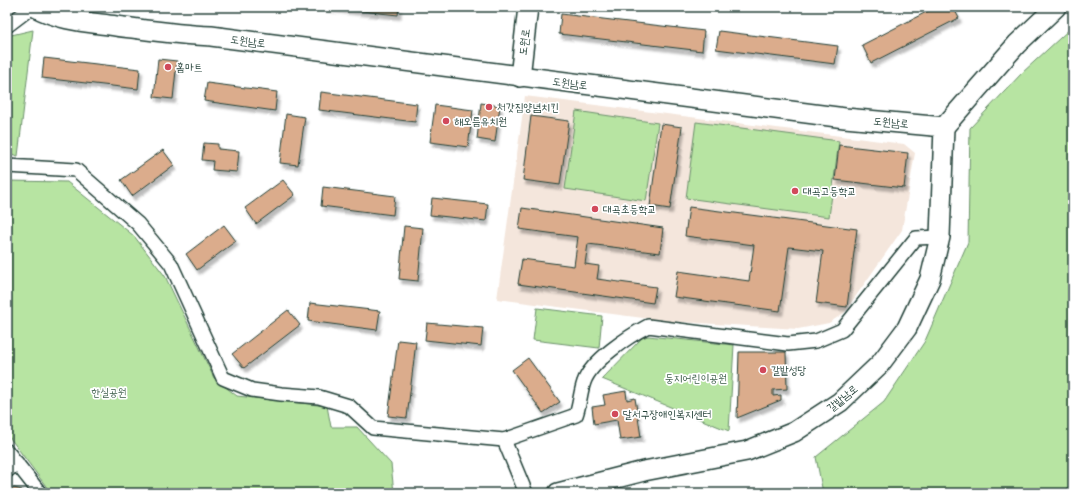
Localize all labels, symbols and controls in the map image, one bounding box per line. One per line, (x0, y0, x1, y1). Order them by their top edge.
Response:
street label: 도원로 (516, 28, 533, 56)
street label: 도원남로 (230, 33, 266, 50)
place label: 홈마트 (176, 61, 203, 74)
marker: 홈마트 (163, 62, 173, 72)
street label: 도원남로 (552, 75, 588, 92)
place label: 처갓집양념치킨 (497, 101, 559, 114)
marker: 처갓집양념치킨 (484, 102, 494, 112)
street label: 도원남로 (873, 114, 909, 131)
place label: 해오름유치원 (454, 115, 507, 128)
marker: 해오름유치원 (441, 116, 451, 126)
place label: 대곡고등학교 (803, 185, 856, 198)
marker: 대곡고등학교 (790, 186, 800, 196)
place label: 대곡초등학교 (603, 203, 656, 216)
marker: 대곡초등학교 (590, 204, 600, 214)
place label: 갈밭성당 (771, 364, 807, 377)
marker: 갈밭성당 (758, 365, 768, 375)
park label: 둥지어린이공원 (665, 372, 727, 385)
street label: 갈밭남로 (824, 382, 860, 415)
park label: 한실공원 (91, 386, 127, 399)
place label: 달서구장애인복지센터 (623, 408, 712, 421)
marker: 달서구장애인복지센터 (610, 409, 620, 419)

